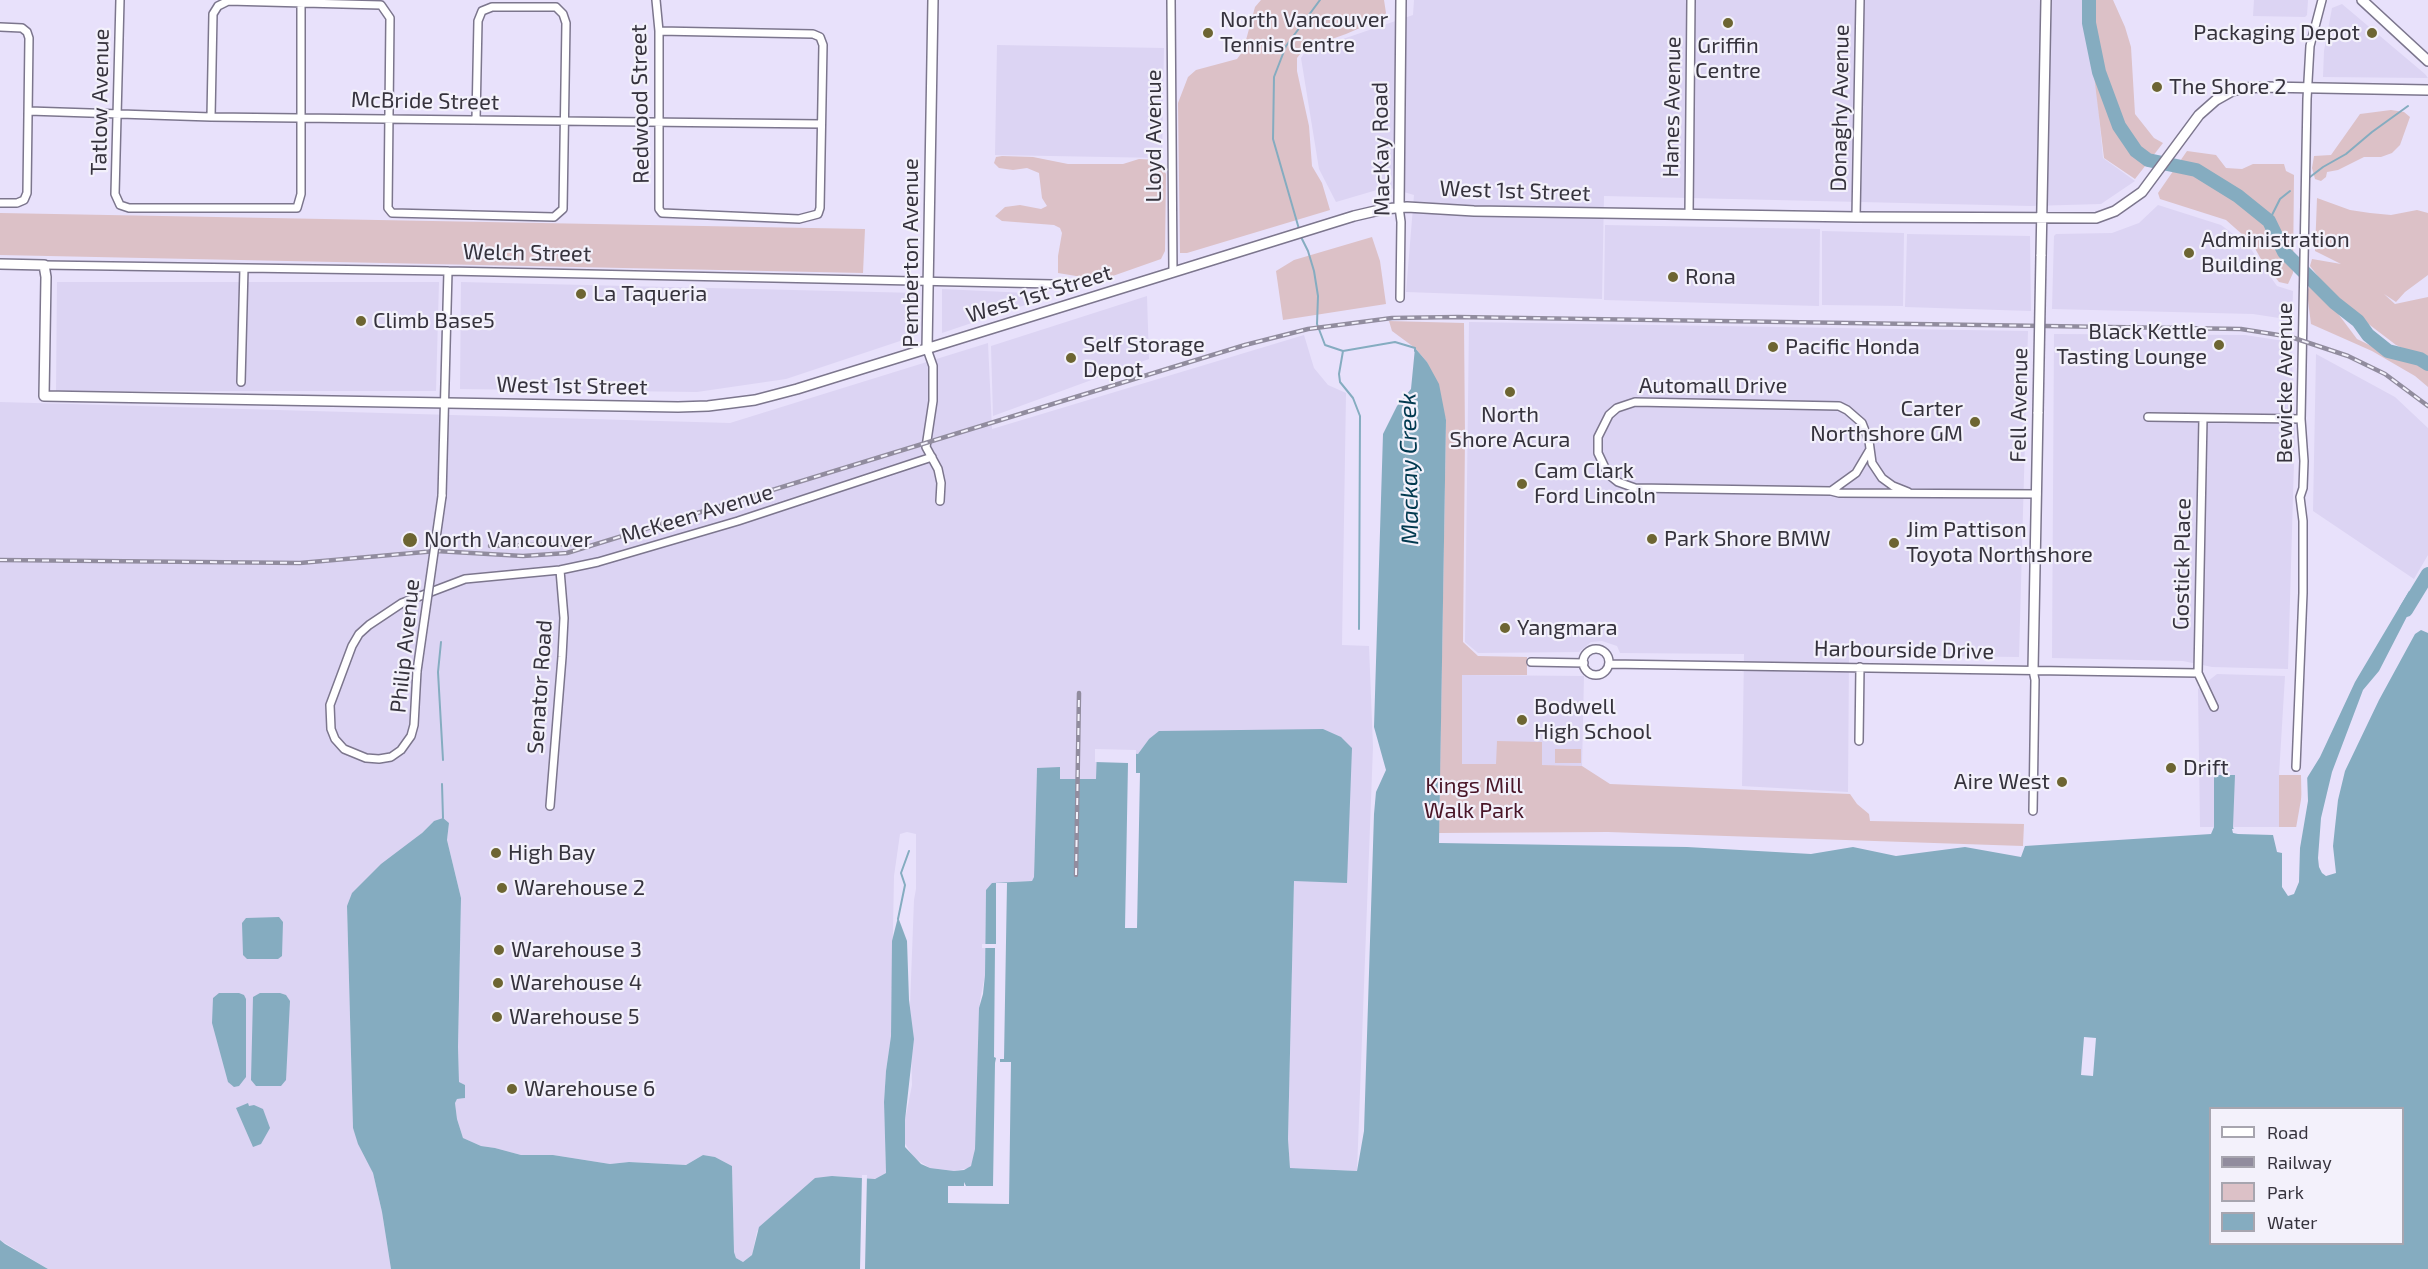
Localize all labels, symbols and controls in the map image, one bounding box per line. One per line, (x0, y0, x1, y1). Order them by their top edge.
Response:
place label: North Vancouver Tennis Centre (1220, 7, 1388, 58)
marker: Griffin Centre (1721, 16, 1735, 30)
place label: Packaging Depot (2193, 20, 2360, 46)
street label: Redwood Street (625, 24, 655, 184)
street label: Donaghy Avenue (1825, 24, 1855, 192)
marker: North Vancouver Tennis Centre (1201, 26, 1215, 40)
marker: Packaging Depot (2365, 26, 2379, 40)
street label: Tatlow Avenue (86, 28, 114, 176)
place label: Griffin Centre (1695, 33, 1761, 84)
street label: Hanes Avenue (1658, 36, 1686, 178)
street label: Lloyd Avenue (1141, 70, 1167, 202)
place label: The Shore 2 (2169, 74, 2287, 100)
marker: The Shore 2 (2150, 80, 2164, 94)
street label: MacKay Road (1367, 82, 1395, 216)
street label: McBride Street (351, 87, 499, 115)
street label: Pemberton Avenue (898, 158, 924, 348)
street label: West 1st Street (1439, 175, 1591, 207)
place label: Administration Building (2201, 227, 2350, 278)
street label: Welch Street (463, 239, 591, 267)
marker: Administration Building (2182, 246, 2196, 260)
street label: West 1st Street (963, 259, 1115, 329)
place label: Rona (1685, 264, 1736, 290)
marker: Rona (1666, 270, 1680, 284)
place label: La Taqueria (593, 281, 707, 307)
marker: La Taqueria (574, 287, 588, 301)
street label: Bewicke Avenue (2272, 302, 2298, 464)
place label: Climb Base5 (373, 308, 495, 334)
marker: Climb Base5 (354, 314, 368, 328)
place label: Black Kettle Tasting Lounge (2056, 319, 2207, 370)
place label: Self Storage Depot (1083, 332, 1205, 384)
place label: Pacific Honda (1785, 334, 1920, 360)
marker: Black Kettle Tasting Lounge (2212, 338, 2226, 352)
marker: Pacific Honda (1766, 340, 1780, 354)
street label: Fell Avenue (2005, 347, 2033, 463)
marker: Self Storage Depot (1064, 351, 1078, 365)
street label: West 1st Street (496, 371, 648, 401)
street label: Automall Drive (1639, 373, 1787, 399)
marker: North Shore Acura (1503, 385, 1517, 399)
water label: Mackay Creek (1393, 393, 1425, 545)
place label: Carter Northshore GM (1810, 396, 1963, 448)
place label: North Shore Acura (1450, 402, 1570, 454)
marker: Carter Northshore GM (1968, 415, 1982, 429)
place label: Cam Clark Ford Lincoln (1534, 458, 1656, 510)
marker: Cam Clark Ford Lincoln (1515, 477, 1529, 491)
street label: McKeen Avenue (618, 478, 776, 550)
street label: Gostick Place (2168, 498, 2196, 630)
place label: Jim Pattison Toyota Northshore (1906, 517, 2093, 568)
place label: Park Shore BMW (1664, 526, 1831, 552)
place label: North Vancouver (424, 527, 592, 553)
marker: North Vancouver (401, 531, 419, 549)
marker: Park Shore BMW (1645, 532, 1659, 546)
marker: Jim Pattison Toyota Northshore (1887, 536, 1901, 550)
street label: Philip Avenue (385, 578, 425, 714)
place label: Yangmara (1517, 615, 1618, 641)
street label: Senator Road (522, 619, 558, 755)
marker: Yangmara (1498, 621, 1512, 635)
street label: Harbourside Drive (1814, 635, 1994, 665)
place label: Bodwell High School (1534, 694, 1652, 746)
marker: Bodwell High School (1515, 713, 1529, 727)
place label: Drift (2183, 755, 2229, 781)
marker: Drift (2164, 761, 2178, 775)
place label: Aire West (1954, 769, 2050, 795)
park label: Kings Mill Walk Park (1424, 773, 1524, 824)
marker: Aire West (2055, 775, 2069, 789)
place label: High Bay (508, 840, 595, 866)
marker: High Bay (489, 846, 503, 860)
place label: Warehouse 2 (514, 875, 645, 901)
marker: Warehouse 2 (495, 881, 509, 895)
place label: Warehouse 3 (511, 937, 642, 963)
marker: Warehouse 3 (492, 943, 506, 957)
place label: Warehouse 4 (510, 970, 642, 996)
marker: Warehouse 4 (491, 976, 505, 990)
place label: Warehouse 5 (509, 1004, 640, 1030)
marker: Warehouse 5 (490, 1010, 504, 1024)
place label: Warehouse 6 (524, 1076, 655, 1102)
marker: Warehouse 6 (505, 1082, 519, 1096)
legend (2209, 1107, 2404, 1245)
text: Road (2267, 1121, 2308, 1143)
text: Railway (2267, 1151, 2332, 1173)
text: Park (2267, 1181, 2304, 1203)
text: Water (2267, 1211, 2317, 1233)

